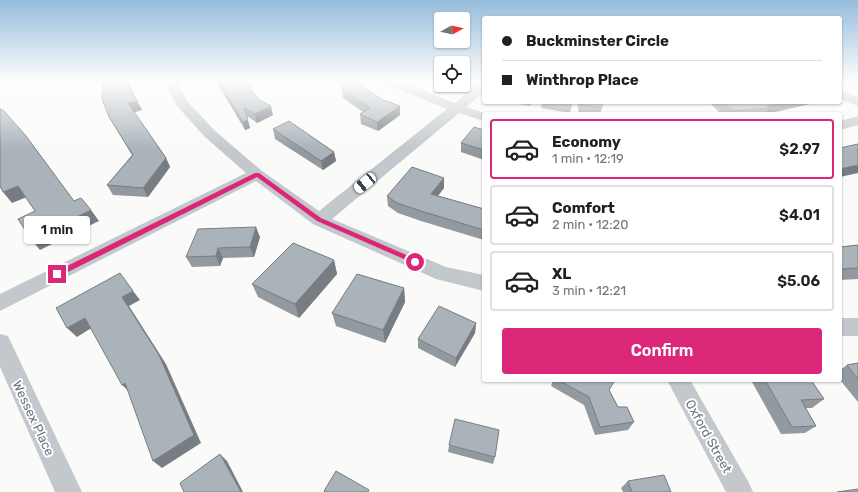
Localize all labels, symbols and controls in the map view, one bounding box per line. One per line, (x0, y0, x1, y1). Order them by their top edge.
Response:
north arrow (434, 12, 470, 48)
map controls (434, 12, 470, 92)
text: Buckminster Circle (526, 32, 669, 50)
button: locate (434, 56, 470, 92)
text: Winthrop Place (526, 71, 639, 89)
icon: car (504, 131, 540, 167)
text: Economy (552, 133, 621, 151)
text: $2.97 (779, 140, 820, 158)
text: 1 min · 12:19 (552, 151, 624, 166)
car (352, 171, 378, 195)
icon: car (504, 197, 540, 233)
text: Comfort (552, 199, 615, 217)
text: $4.01 (779, 206, 820, 224)
callout: 1 min (24, 216, 90, 244)
text: 2 min · 12:20 (552, 217, 628, 232)
text: 1 min (41, 222, 73, 237)
route start (406, 253, 424, 271)
icon: car (504, 263, 540, 299)
route end (48, 265, 66, 283)
text: XL (552, 265, 571, 283)
text: $5.06 (777, 272, 820, 290)
text: 3 min · 12:21 (552, 283, 626, 298)
button: Confirm (502, 328, 822, 374)
street label: Wessex Place (10, 378, 57, 458)
street label: Oxford Street (682, 397, 735, 475)

